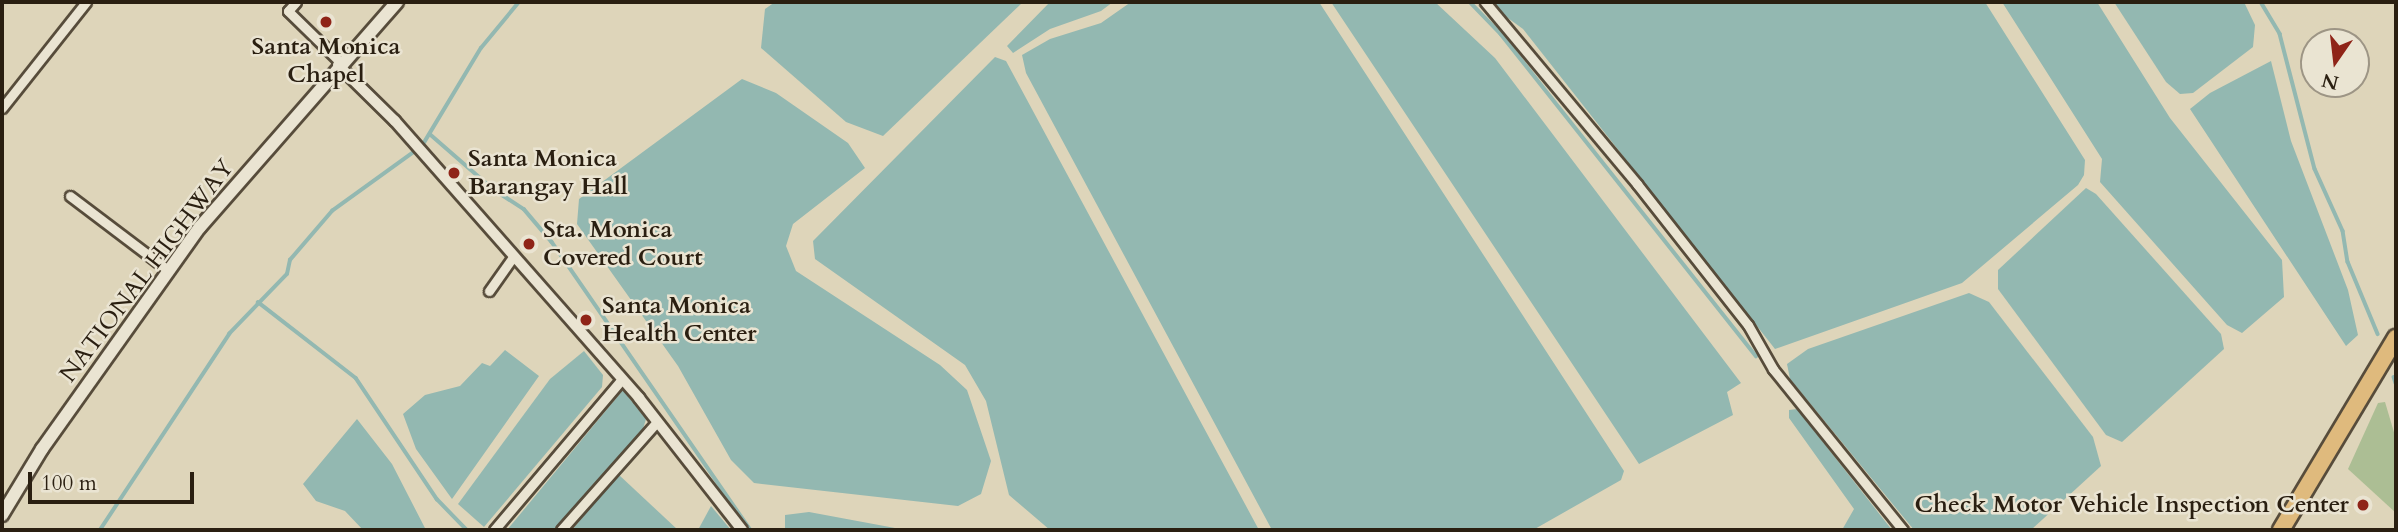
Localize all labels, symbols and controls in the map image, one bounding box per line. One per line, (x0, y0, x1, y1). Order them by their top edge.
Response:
marker: Santa Monica Chapel (318, 14, 334, 30)
north arrow (2300, 28, 2370, 98)
place label: Santa Monica Chapel (252, 33, 400, 89)
text: N (2319, 67, 2342, 96)
place label: Santa Monica Barangay Hall (468, 145, 628, 201)
street label: NATIONAL HIGHWAY (54, 154, 240, 388)
marker: Santa Monica Barangay Hall (446, 165, 462, 181)
place label: Sta. Monica Covered Court (543, 216, 703, 272)
marker: Sta. Monica Covered Court (521, 236, 537, 252)
place label: Santa Monica Health Center (602, 292, 757, 348)
marker: Santa Monica Health Center (576, 310, 596, 330)
scale bar (32, 458, 198, 502)
text: 100 m (41, 469, 97, 498)
place label: Check Motor Vehicle Inspection Center (1914, 491, 2349, 519)
marker: Check Motor Vehicle Inspection Center (2355, 497, 2371, 513)

